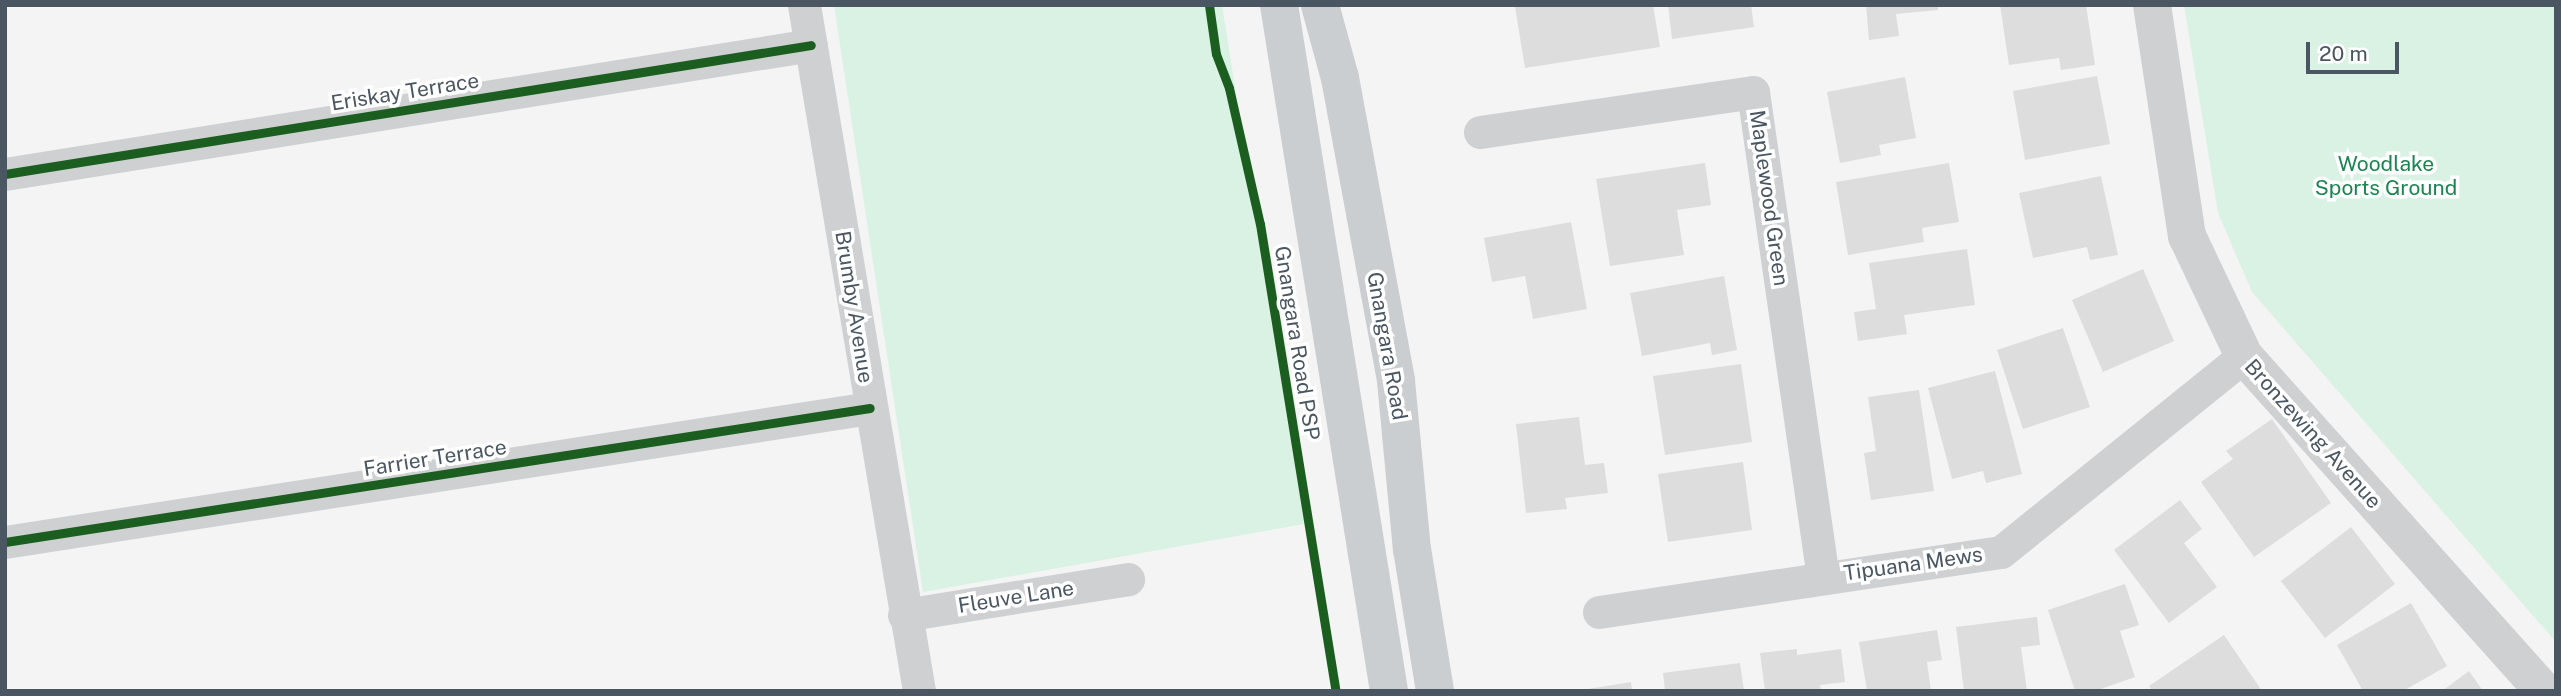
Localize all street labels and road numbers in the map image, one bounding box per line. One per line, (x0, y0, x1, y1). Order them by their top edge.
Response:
street label: Eriskay Terrace (329, 68, 481, 116)
street label: Maplewood Green (1744, 109, 1794, 287)
street label: Brumby Avenue (830, 229, 878, 385)
street label: Gnangara Road PSP (1269, 244, 1325, 442)
street label: Gnangara Road (1362, 270, 1412, 422)
street label: Bronzewing Avenue (2239, 354, 2387, 514)
street label: Farrier Terrace (362, 434, 508, 482)
street label: Tipuana Mews (1842, 542, 1984, 586)
street label: Fleuve Lane (956, 575, 1076, 619)

